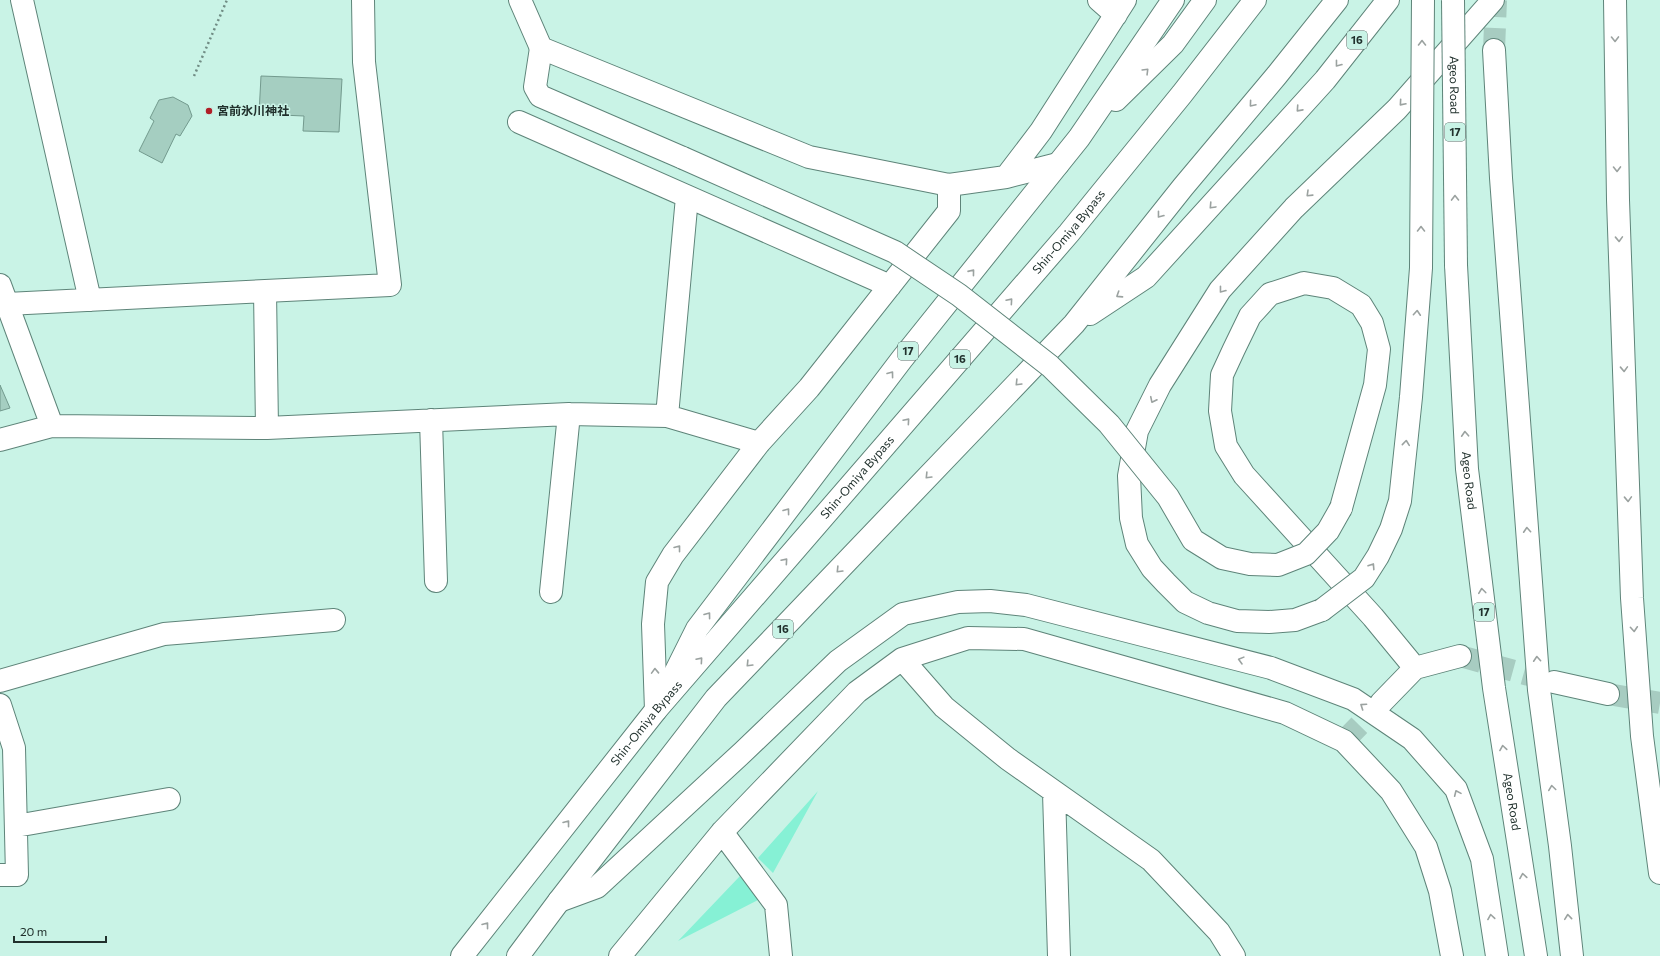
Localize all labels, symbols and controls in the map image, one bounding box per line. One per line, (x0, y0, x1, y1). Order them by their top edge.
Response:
road number: 16 (1347, 31, 1367, 49)
one-way arrow (1611, 36, 1619, 42)
one-way arrow (1418, 40, 1426, 46)
street label: Ageo Road (1448, 56, 1462, 114)
one-way arrow (1336, 59, 1343, 66)
one-way arrow (1141, 68, 1149, 76)
one-way arrow (1400, 98, 1407, 106)
one-way arrow (1250, 100, 1257, 107)
place label: 宮前氷川神社 (217, 103, 289, 117)
one-way arrow (1297, 104, 1304, 112)
marker: 宮前氷川神社 (204, 106, 214, 116)
road number: 17 (1445, 123, 1465, 141)
one-way arrow (1613, 166, 1621, 172)
street label: Shin-Omiya Bypass (1029, 187, 1107, 276)
one-way arrow (1306, 189, 1314, 196)
one-way arrow (1451, 195, 1459, 201)
one-way arrow (1209, 201, 1217, 209)
one-way arrow (1158, 211, 1165, 218)
one-way arrow (1417, 226, 1425, 232)
one-way arrow (1615, 236, 1623, 242)
one-way arrow (967, 270, 974, 277)
one-way arrow (1219, 285, 1226, 292)
one-way arrow (1116, 290, 1123, 297)
one-way arrow (1006, 298, 1013, 306)
one-way arrow (1413, 310, 1422, 316)
road number: 17 (898, 342, 918, 360)
road number: 16 (950, 350, 970, 368)
one-way arrow (1619, 366, 1628, 372)
one-way arrow (886, 371, 894, 378)
one-way arrow (1016, 378, 1023, 386)
one-way arrow (1150, 395, 1157, 403)
one-way arrow (902, 418, 909, 425)
one-way arrow (1461, 431, 1470, 437)
street label: Shin-Omiya Bypass (817, 432, 896, 521)
one-way arrow (1402, 440, 1411, 446)
street label: Ageo Road (1460, 451, 1480, 510)
one-way arrow (926, 472, 933, 479)
one-way arrow (1624, 496, 1633, 502)
one-way arrow (782, 509, 789, 516)
one-way arrow (1523, 526, 1532, 533)
one-way arrow (673, 545, 680, 552)
one-way arrow (781, 559, 788, 566)
one-way arrow (1367, 563, 1374, 570)
one-way arrow (836, 565, 843, 573)
one-way arrow (1478, 588, 1487, 594)
road number: 17 (1474, 603, 1494, 621)
one-way arrow (704, 612, 711, 619)
road number: 16 (773, 620, 793, 638)
one-way arrow (1630, 626, 1639, 632)
one-way arrow (1532, 656, 1541, 662)
one-way arrow (696, 657, 703, 664)
one-way arrow (1238, 657, 1245, 665)
one-way arrow (746, 659, 753, 667)
one-way arrow (651, 668, 659, 674)
street label: Shin-Omiya Bypass (607, 677, 684, 768)
one-way arrow (1360, 704, 1367, 711)
one-way arrow (1499, 745, 1508, 751)
street label: Ageo Road (1501, 772, 1524, 831)
one-way arrow (1548, 785, 1557, 791)
one-way arrow (1454, 789, 1462, 797)
one-way arrow (562, 821, 569, 828)
one-way arrow (1519, 873, 1528, 879)
one-way arrow (1487, 914, 1496, 921)
one-way arrow (1563, 914, 1572, 920)
scale bar (14, 918, 106, 944)
one-way arrow (482, 923, 489, 930)
text: 20 m (20, 924, 47, 938)

